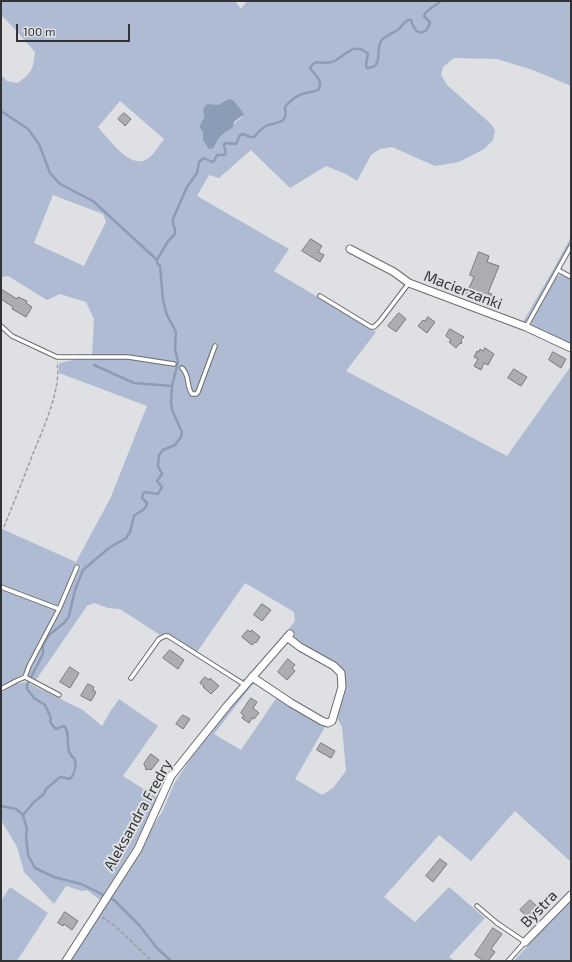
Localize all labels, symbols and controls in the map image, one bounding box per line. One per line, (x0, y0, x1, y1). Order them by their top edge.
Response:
scale bar (18, 16, 132, 42)
text: 100 m (23, 24, 55, 38)
street label: Macierzanki (421, 267, 505, 313)
street label: Aleksandra Fredry (100, 756, 176, 874)
street label: Bystra (517, 887, 561, 931)

